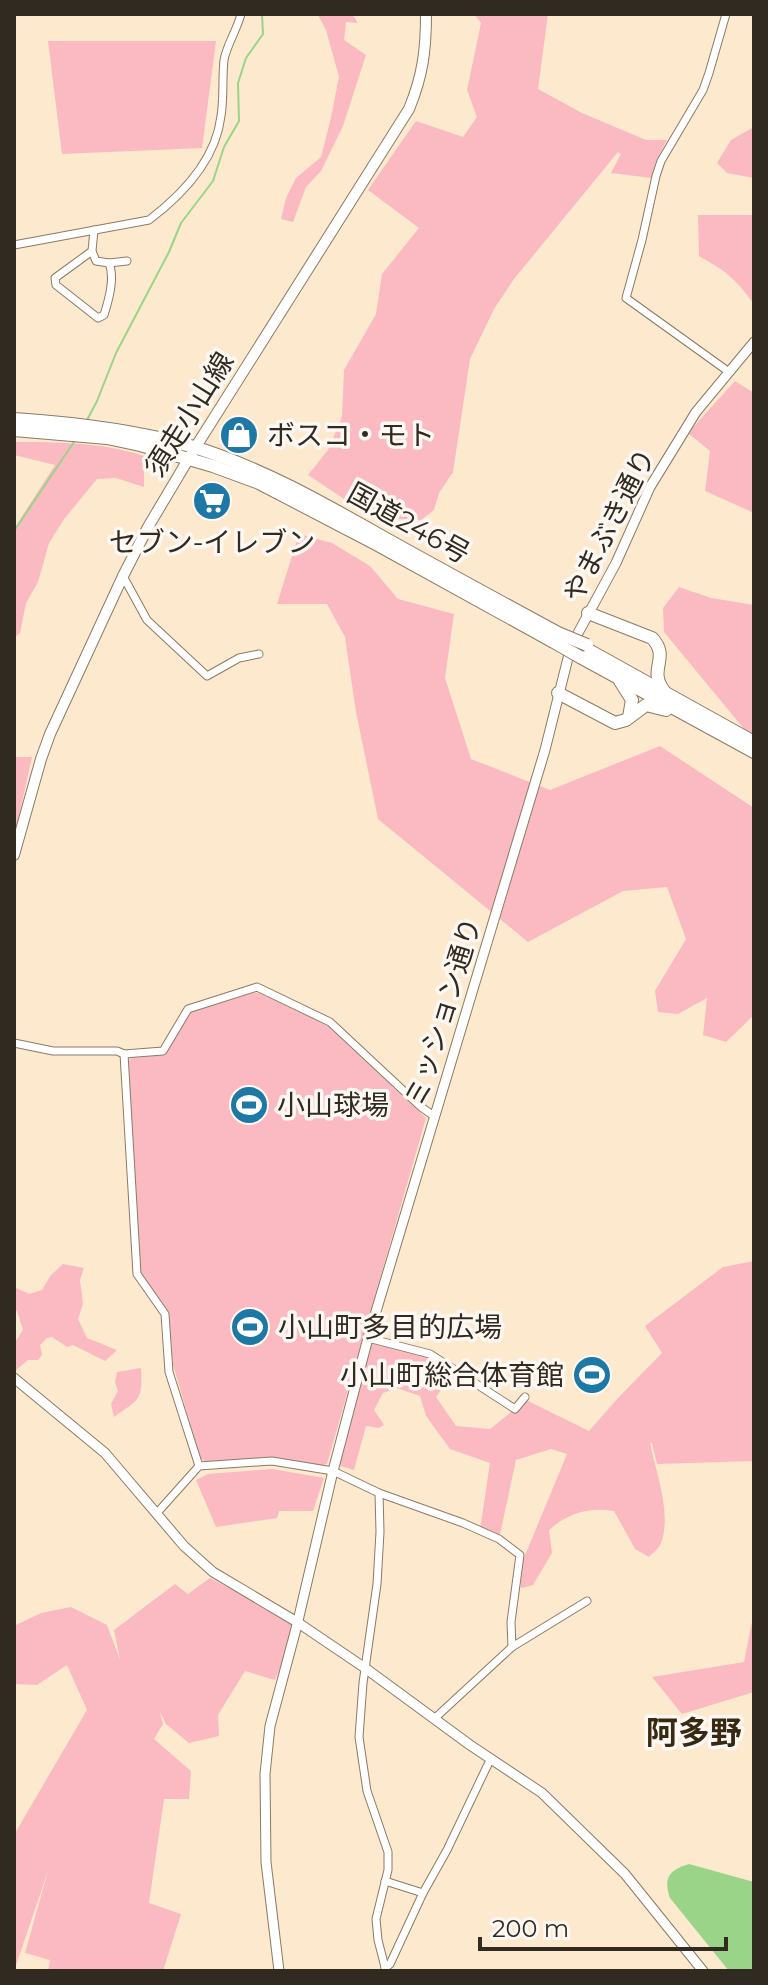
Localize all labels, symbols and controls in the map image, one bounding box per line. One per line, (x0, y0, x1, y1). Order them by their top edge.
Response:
street label: 須走小山線 (137, 346, 241, 482)
shop icon: ボスコ・モト (218, 414, 260, 456)
place label: ボスコ・モト (267, 418, 435, 452)
street label: やまぶき通り (556, 442, 662, 608)
street label: 国道246号 (342, 475, 476, 571)
supermarket icon: セブン-イレブン (191, 480, 233, 522)
place label: セブン-イレブン (109, 525, 315, 559)
street label: ミッション通り (398, 913, 488, 1111)
sports icon: 小山球場 (228, 1084, 270, 1126)
place label: 小山球場 (277, 1088, 389, 1122)
sports icon: 小山町多目的広場 (229, 1306, 271, 1348)
place label: 小山町多目的広場 (278, 1310, 502, 1344)
sports icon: 小山町総合体育館 (571, 1354, 613, 1396)
place label: 小山町総合体育館 (340, 1358, 564, 1392)
district label: 阿多野 (646, 1713, 742, 1752)
scale bar (480, 1901, 726, 1951)
text: 200 m (492, 1914, 569, 1943)

